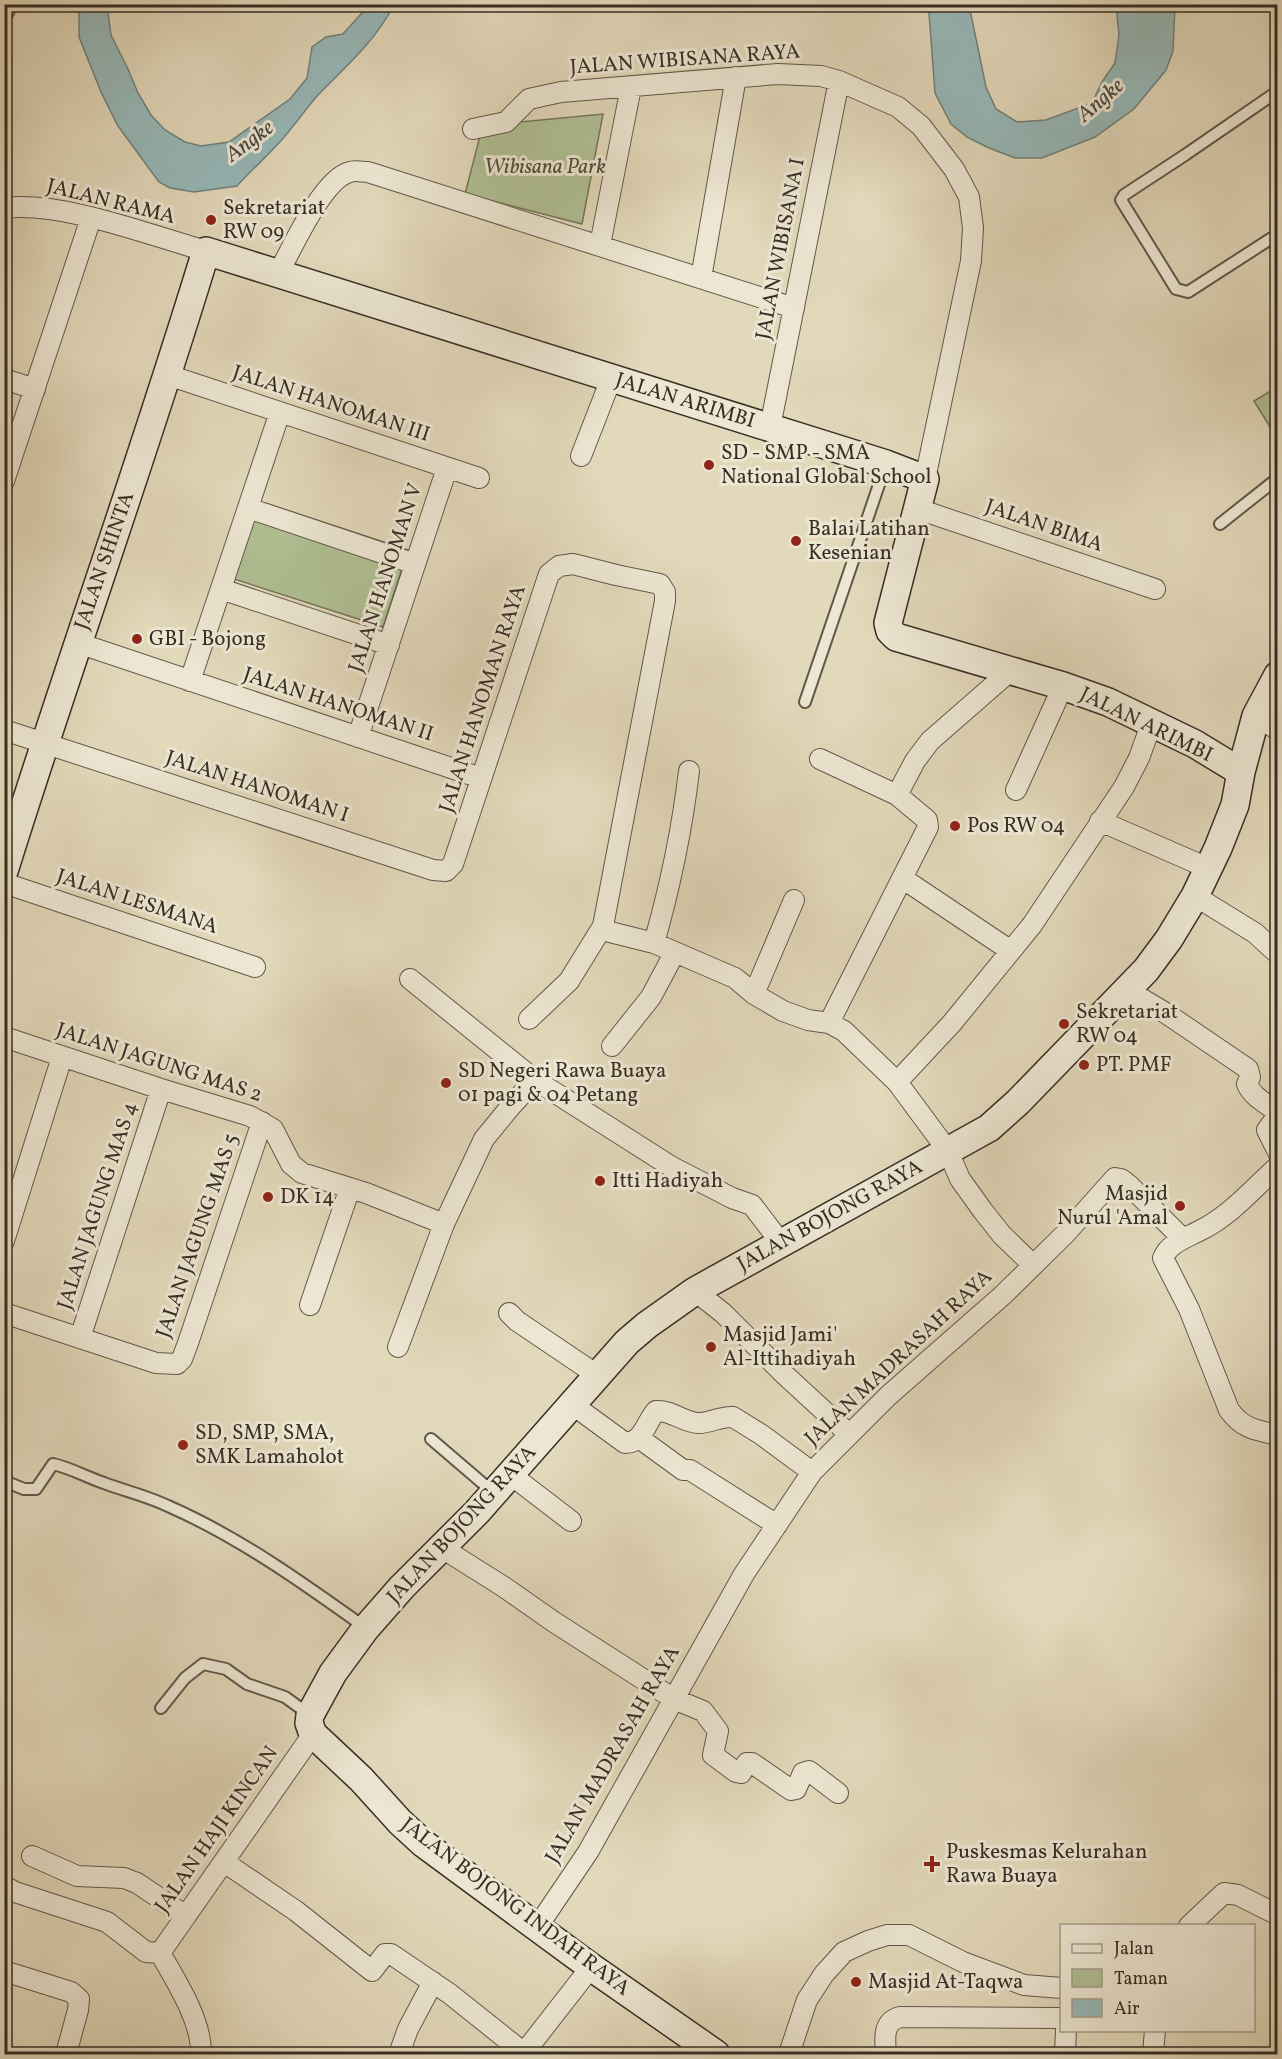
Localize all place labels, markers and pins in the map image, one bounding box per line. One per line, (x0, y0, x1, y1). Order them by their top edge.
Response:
place label: Sekretariat RW 09 (223, 194, 325, 247)
marker: Sekretariat RW 09 (204, 213, 218, 227)
place label: SD - SMP - SMA National Global School (721, 439, 931, 492)
marker: SD - SMP - SMA National Global School (702, 458, 716, 472)
place label: Balai Latihan Kesenian (808, 515, 930, 568)
marker: Balai Latihan Kesenian (789, 534, 803, 548)
place label: GBI - Bojong (149, 625, 266, 654)
marker: GBI - Bojong (130, 632, 144, 646)
place label: Pos RW 04 (967, 812, 1065, 841)
marker: Pos RW 04 (948, 819, 962, 833)
place label: Sekretariat RW 04 (1076, 998, 1178, 1051)
marker: Sekretariat RW 04 (1057, 1017, 1071, 1031)
place label: PT. PMF (1096, 1051, 1172, 1080)
place label: SD Negeri Rawa Buaya 01 pagi & 04 Petang (458, 1057, 666, 1110)
marker: PT. PMF (1077, 1058, 1091, 1072)
marker: SD Negeri Rawa Buaya 01 pagi & 04 Petang (439, 1076, 453, 1090)
place label: Itti Hadiyah (612, 1167, 723, 1196)
marker: Itti Hadiyah (593, 1174, 607, 1188)
place label: Masjid Nurul 'Amal (1057, 1180, 1168, 1233)
place label: DK 14 (280, 1183, 334, 1212)
marker: DK 14 (261, 1190, 275, 1204)
marker: Masjid Nurul 'Amal (1173, 1199, 1187, 1213)
place label: Masjid Jami' Al-Ittihadiyah (723, 1321, 856, 1374)
marker: Masjid Jami' Al-Ittihadiyah (704, 1340, 718, 1354)
place label: SD, SMP, SMA, SMK Lamaholot (195, 1419, 344, 1472)
marker: SD, SMP, SMA, SMK Lamaholot (176, 1438, 190, 1452)
place label: Puskesmas Kelurahan Rawa Buaya (946, 1838, 1148, 1891)
marker: Puskesmas Kelurahan Rawa Buaya (923, 1855, 941, 1873)
place label: Masjid At-Taqwa (868, 1968, 1024, 1997)
marker: Masjid At-Taqwa (849, 1975, 863, 1989)

